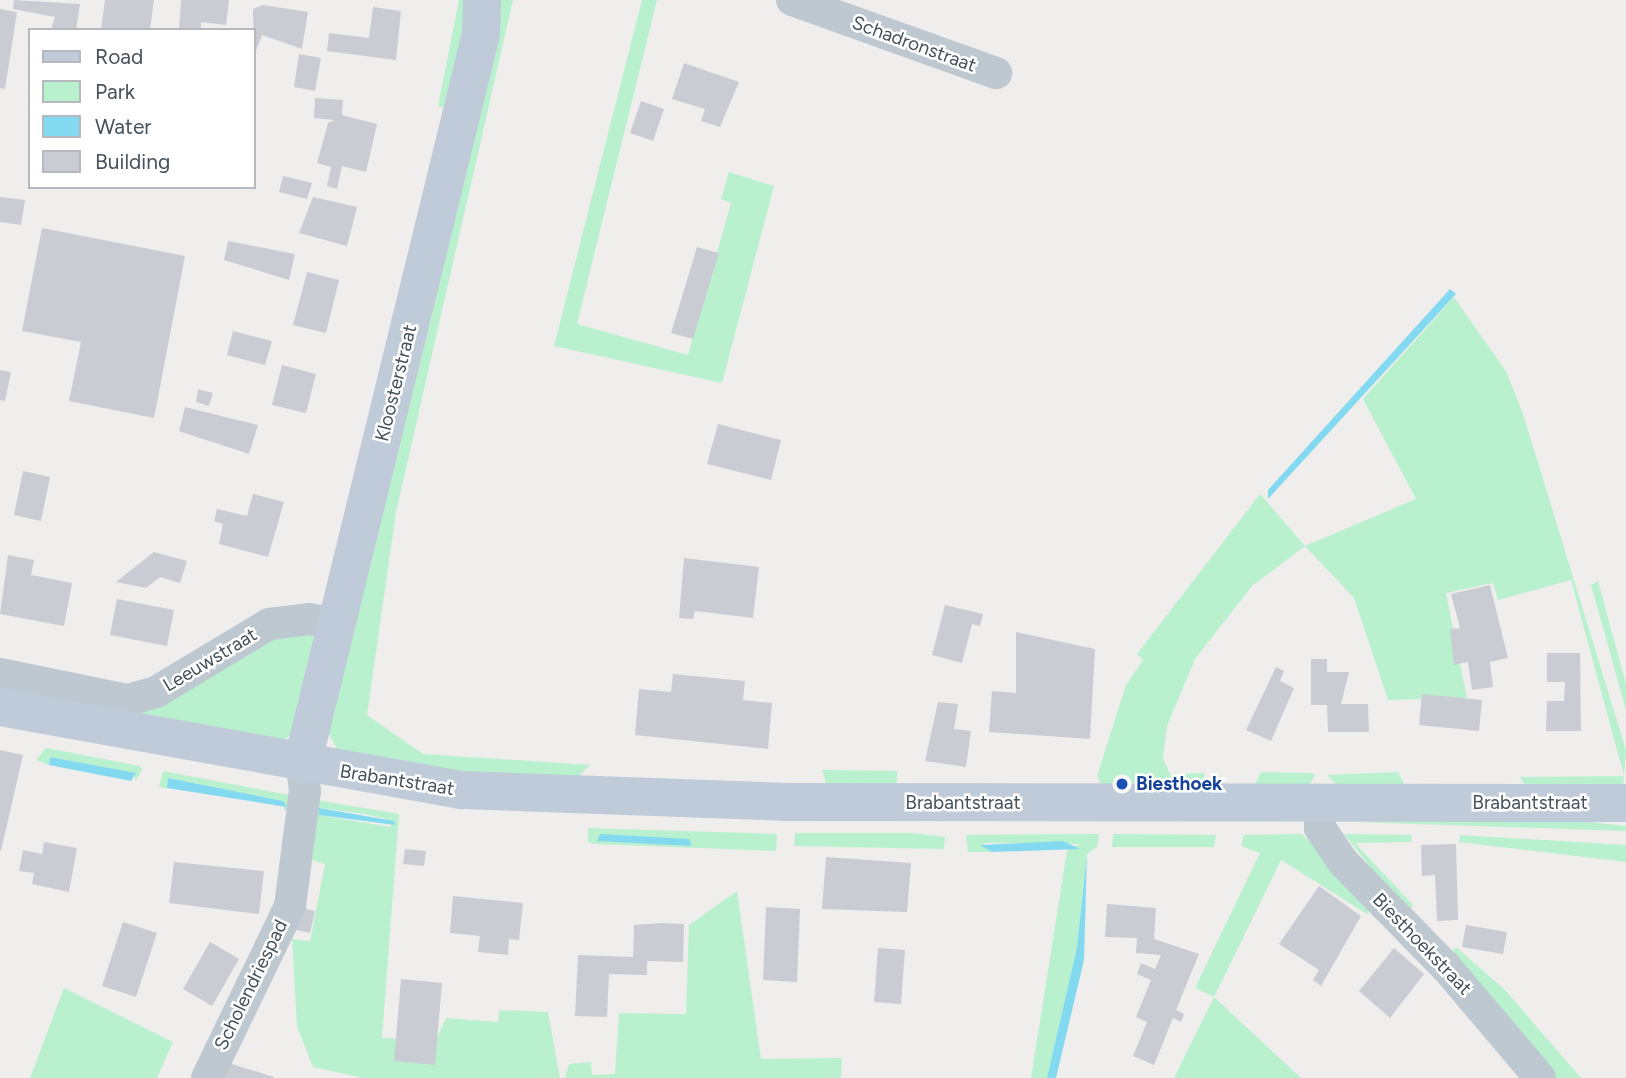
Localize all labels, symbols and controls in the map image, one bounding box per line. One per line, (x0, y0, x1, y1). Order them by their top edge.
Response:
street label: Schadronstraat (849, 11, 979, 77)
legend (28, 28, 256, 189)
text: Road (95, 44, 143, 69)
text: Park (95, 79, 135, 104)
text: Water (95, 114, 151, 139)
text: Building (95, 149, 170, 174)
street label: Kloosterstraat (370, 322, 422, 444)
street label: Leeuwstraat (159, 623, 261, 697)
street label: Brabantstraat (338, 760, 456, 800)
place label: Biesthoek (1136, 773, 1222, 795)
marker: Biesthoek (1114, 776, 1130, 792)
street label: Brabantstraat (905, 792, 1021, 814)
street label: Brabantstraat (1472, 792, 1588, 814)
street label: Biesthoekstraat (1368, 888, 1476, 1000)
street label: Scholendriespad (210, 916, 292, 1054)

